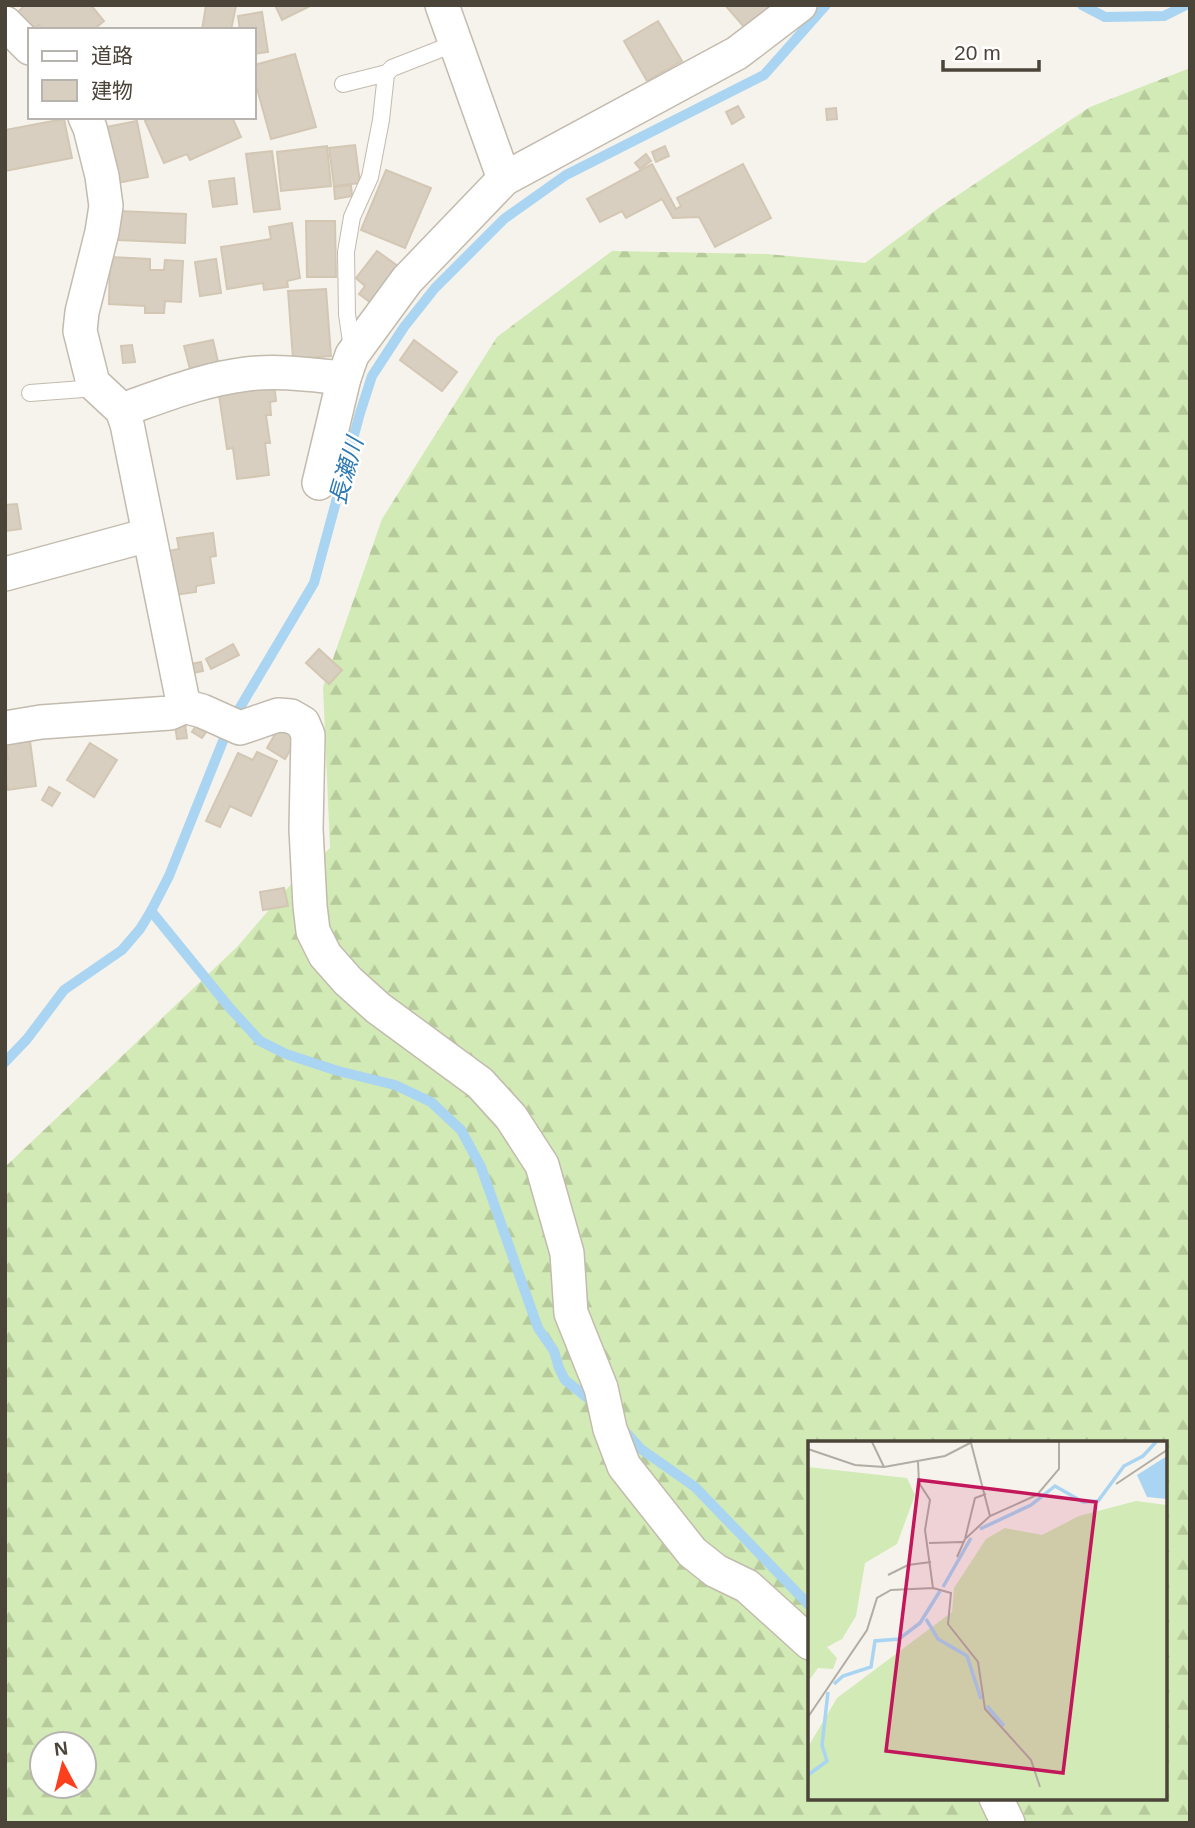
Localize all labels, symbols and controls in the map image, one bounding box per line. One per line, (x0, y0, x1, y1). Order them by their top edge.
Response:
legend (28, 28, 256, 119)
scale bar (943, 28, 1039, 72)
text: 20 m (954, 41, 1001, 64)
text: 道路 (91, 44, 133, 67)
text: 建物 (91, 79, 133, 102)
water label: 長瀬川 (324, 431, 369, 508)
inset map (808, 1441, 1167, 1800)
north arrow (28, 1730, 98, 1800)
text: N (53, 1737, 69, 1760)

